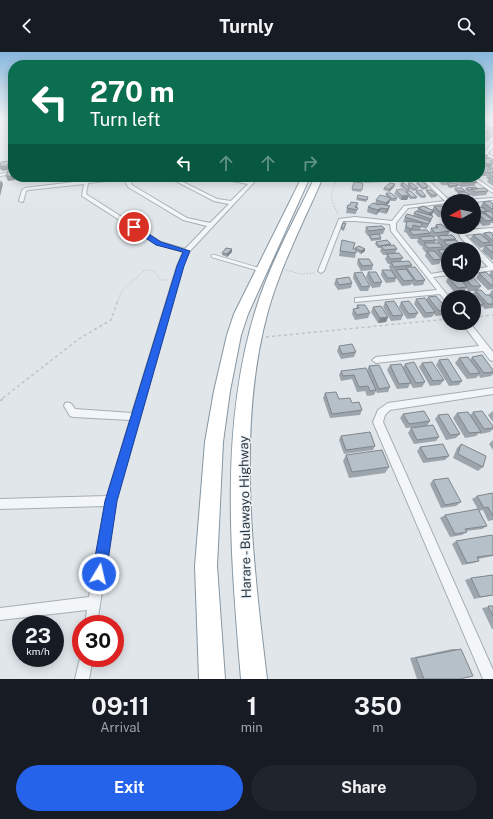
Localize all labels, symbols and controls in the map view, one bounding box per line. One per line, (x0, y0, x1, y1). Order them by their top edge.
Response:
icon: back (16, 15, 38, 37)
icon: search (455, 15, 477, 37)
text: Turnly (219, 16, 274, 37)
text: 270 m (90, 75, 174, 108)
icon: left (24, 76, 76, 128)
text: Turn left (90, 109, 160, 130)
icon: left (173, 152, 195, 174)
icon: ahead (215, 152, 237, 174)
icon: ahead (257, 152, 279, 174)
icon: right (299, 152, 321, 174)
north arrow (441, 194, 481, 234)
map controls (441, 194, 481, 330)
pin (117, 210, 151, 244)
icon: arrive (123, 216, 145, 238)
button: sound (441, 242, 481, 282)
button: search (441, 290, 481, 330)
street label: Harare - Bulawayo Highway (236, 435, 254, 599)
position arrow (78, 553, 120, 595)
speed limit sign: 30 (72, 615, 124, 667)
text: 23 (25, 624, 51, 648)
text: km/h (26, 645, 50, 657)
text: 09:11 (91, 692, 150, 720)
text: 1 (247, 692, 257, 720)
text: 350 (354, 692, 402, 720)
text: Arrival (100, 720, 140, 735)
text: min (241, 720, 263, 735)
text: m (372, 720, 384, 735)
button: Exit (16, 765, 243, 811)
button: Share (251, 765, 477, 811)

